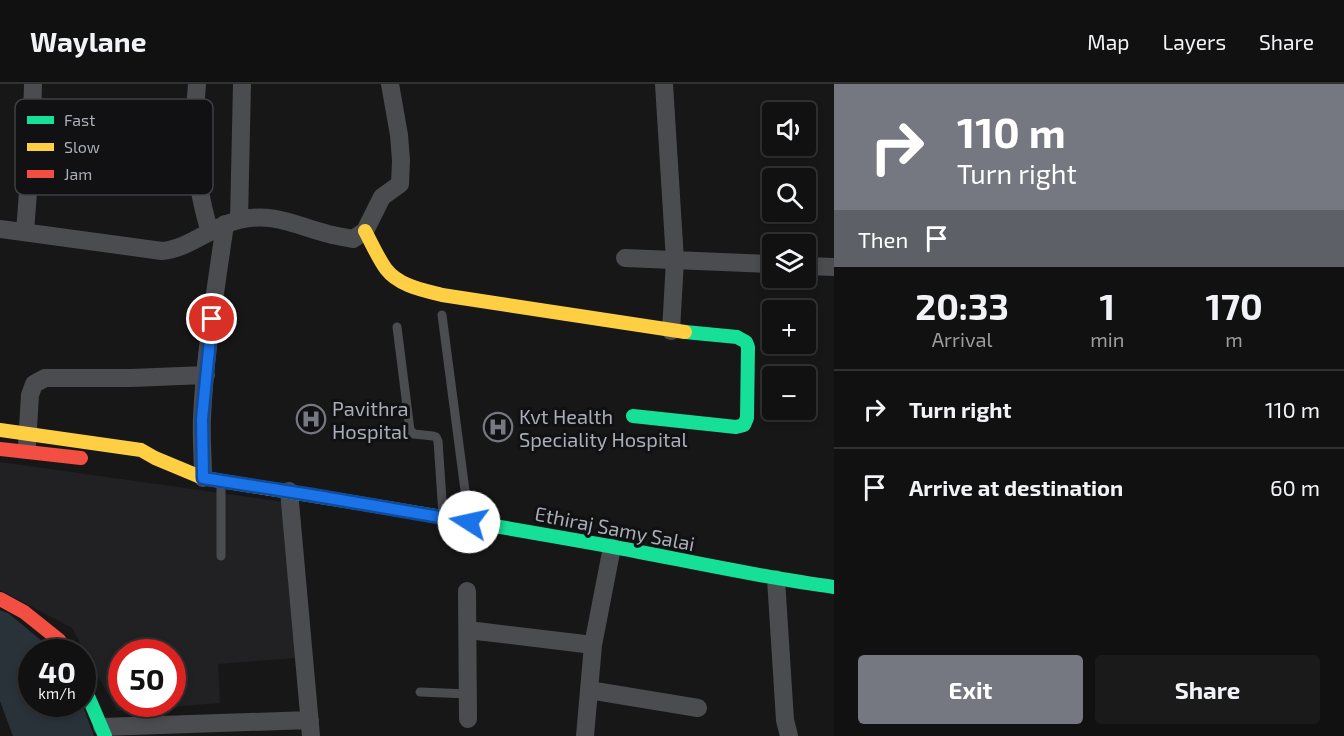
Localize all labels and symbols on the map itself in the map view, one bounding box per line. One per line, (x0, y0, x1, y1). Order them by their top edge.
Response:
legend (15, 99, 213, 195)
text: Fast (64, 110, 95, 129)
text: Slow (64, 137, 100, 156)
text: Jam (64, 164, 92, 183)
pin (186, 293, 237, 344)
place label: Pavithra Hospital (332, 396, 409, 443)
hospital icon: Pavithra Hospital (295, 403, 327, 435)
place label: Kvt Health Speciality Hospital (519, 404, 687, 451)
hospital icon: Kvt Health Speciality Hospital (482, 411, 514, 443)
position arrow (437, 490, 501, 554)
street label: Ethiraj Samy Salai (533, 501, 697, 555)
speed limit sign: 50 (108, 639, 186, 717)

